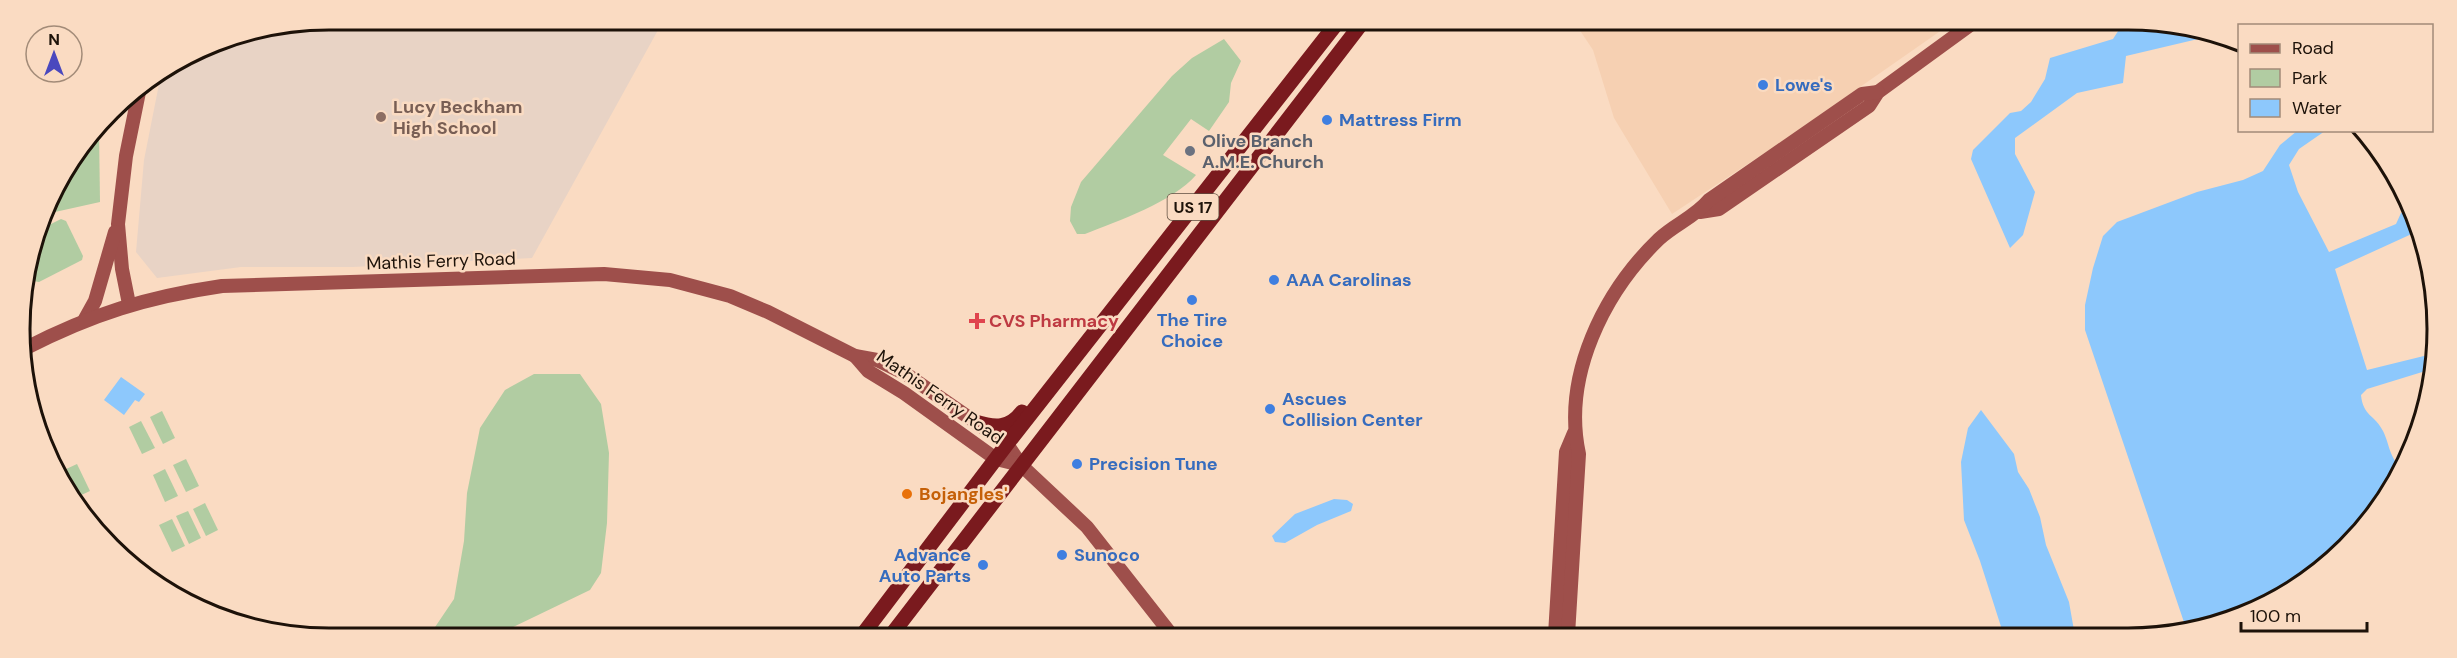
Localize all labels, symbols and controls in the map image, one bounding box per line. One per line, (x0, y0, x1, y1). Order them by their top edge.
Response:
north arrow (24, 24, 84, 84)
legend (2238, 24, 2433, 132)
text: N (48, 29, 60, 50)
text: Road (2292, 36, 2334, 60)
text: Park (2292, 66, 2328, 90)
place label: Lowe's (1775, 73, 1833, 97)
marker: Lowe's (1756, 78, 1770, 92)
place label: Lucy Beckham High School (393, 95, 522, 140)
text: Water (2292, 96, 2342, 120)
place label: Mattress Firm (1339, 108, 1462, 132)
marker: Lucy Beckham High School (374, 110, 388, 124)
marker: Mattress Firm (1320, 113, 1334, 127)
place label: Olive Branch A.M.E. Church (1202, 129, 1324, 174)
marker: Olive Branch A.M.E. Church (1183, 144, 1197, 158)
road number: US 17 (1168, 194, 1218, 220)
street label: Mathis Ferry Road (366, 246, 516, 276)
place label: AAA Carolinas (1286, 268, 1412, 292)
marker: AAA Carolinas (1267, 273, 1281, 287)
marker: The Tire Choice (1185, 293, 1199, 307)
place label: The Tire Choice (1157, 308, 1227, 353)
place label: CVS Pharmacy (989, 309, 1119, 333)
marker: CVS Pharmacy (970, 314, 984, 328)
street label: Mathis Ferry Road (872, 344, 1008, 450)
place label: Ascues Collision Center (1282, 387, 1423, 432)
marker: Ascues Collision Center (1263, 402, 1277, 416)
place label: Precision Tune (1089, 452, 1218, 476)
marker: Precision Tune (1070, 457, 1084, 471)
place label: Bojangles' (919, 482, 1008, 506)
marker: Bojangles' (900, 487, 914, 501)
place label: Advance Auto Parts (879, 543, 971, 588)
place label: Sunoco (1074, 543, 1140, 567)
marker: Sunoco (1055, 548, 1069, 562)
marker: Advance Auto Parts (976, 558, 990, 572)
scale bar (2241, 595, 2367, 633)
text: 100 m (2250, 604, 2301, 628)

